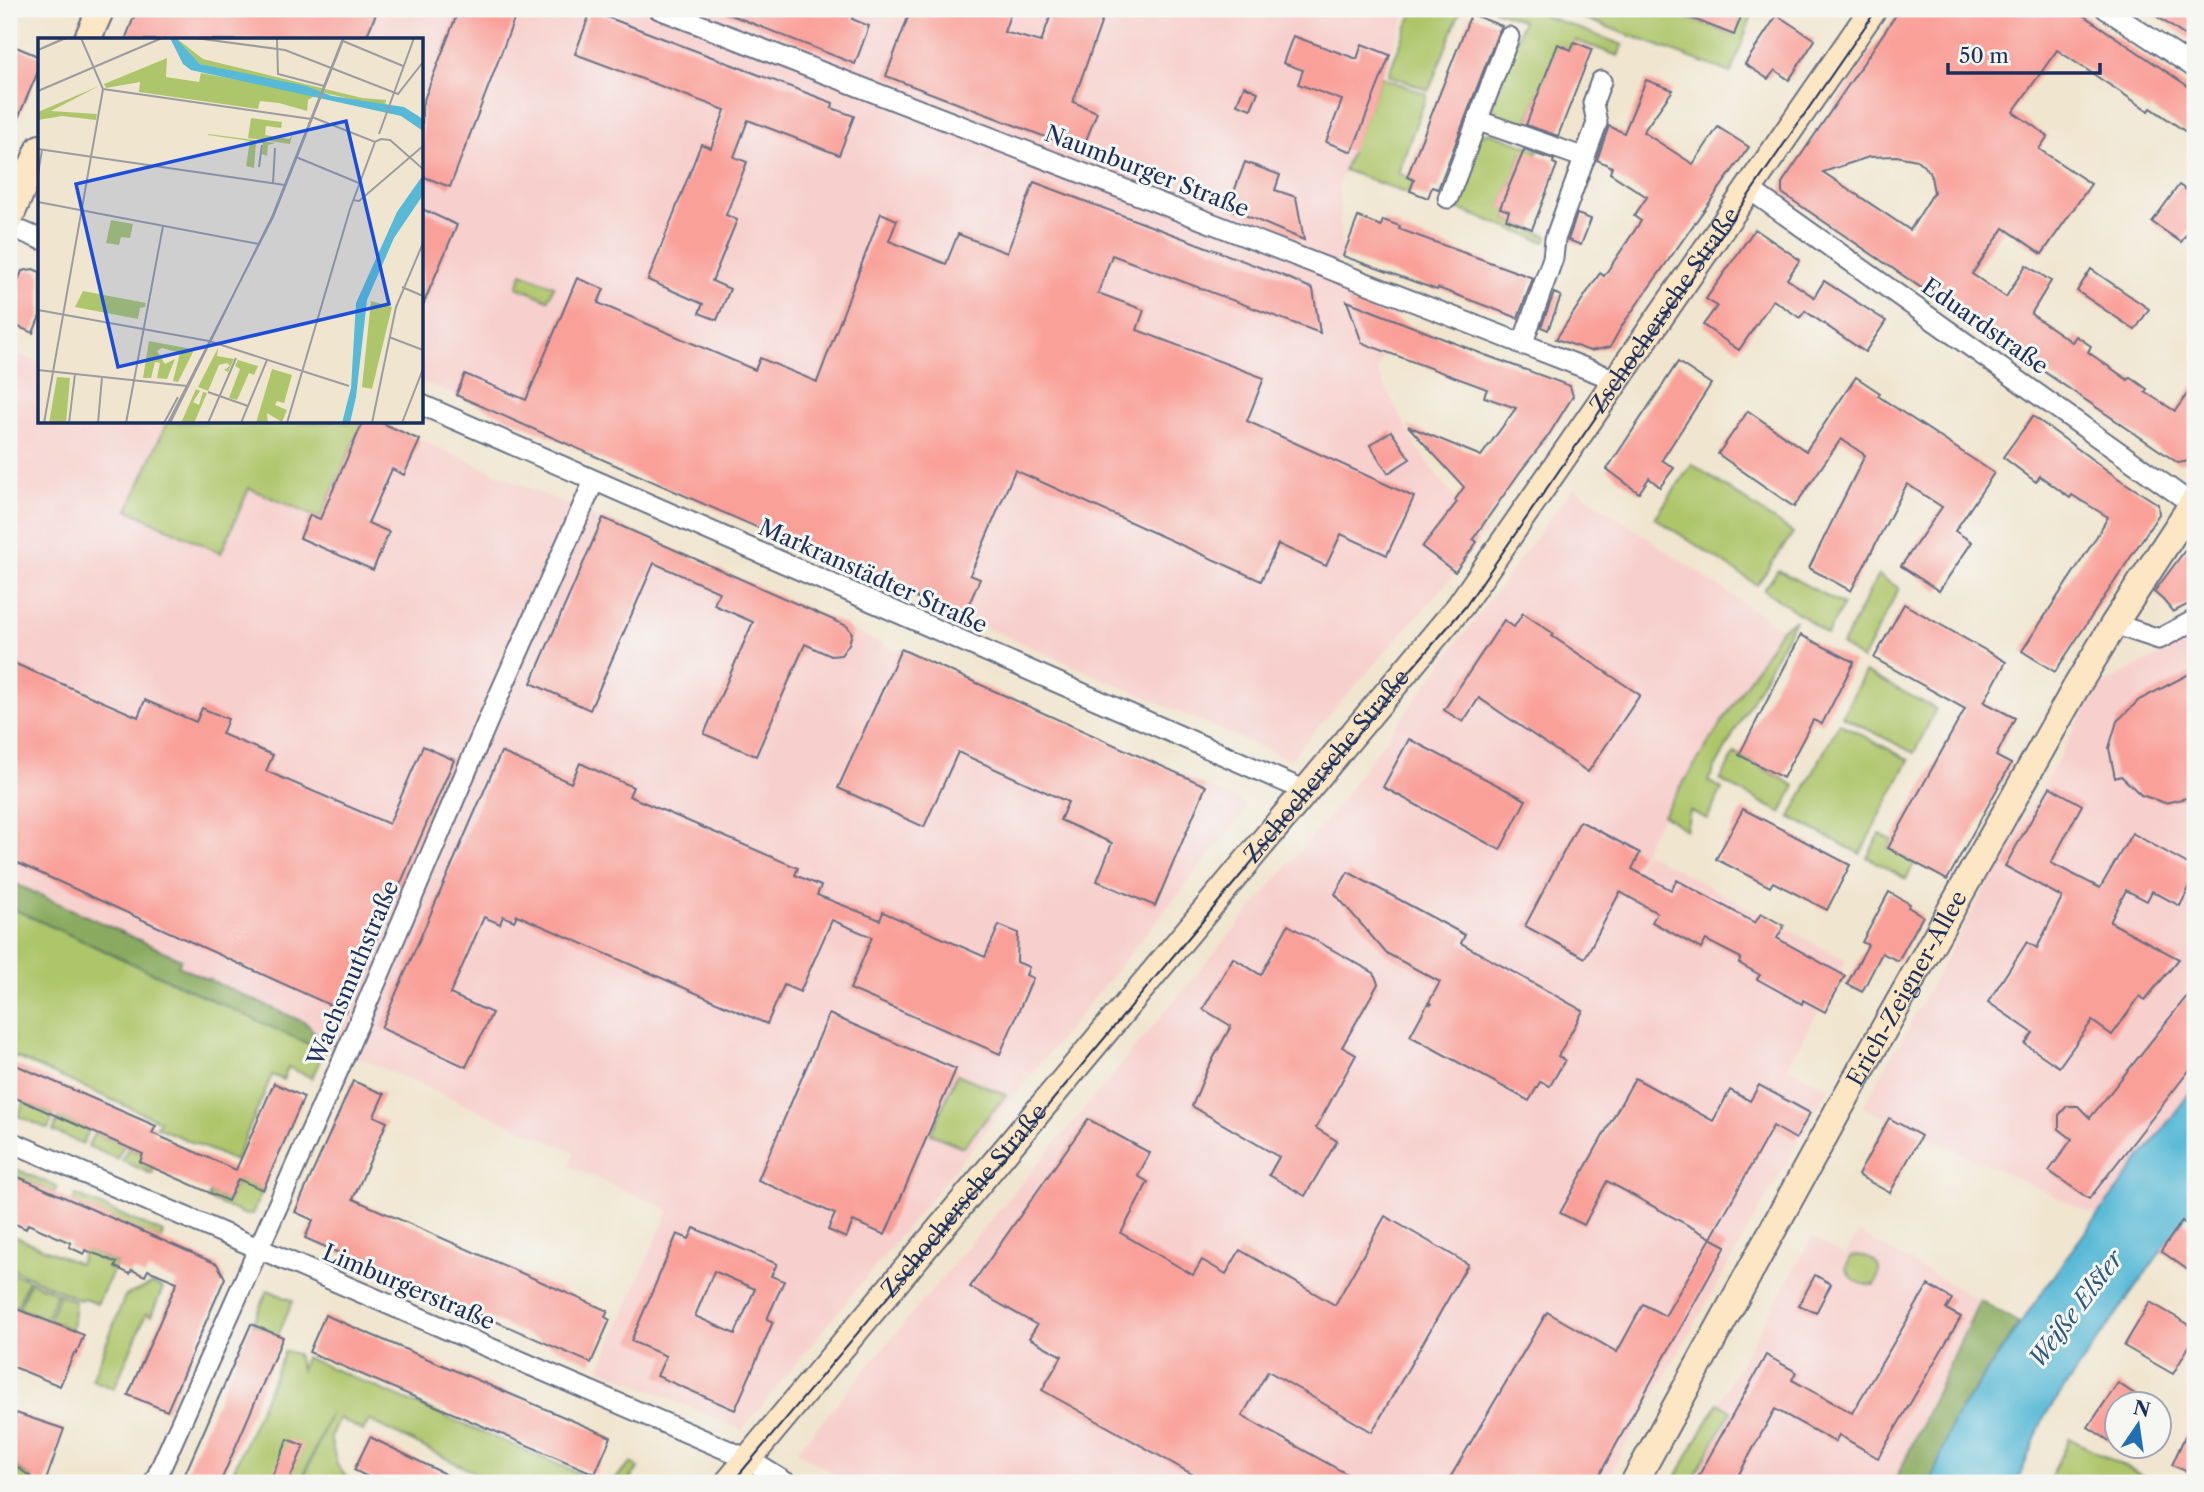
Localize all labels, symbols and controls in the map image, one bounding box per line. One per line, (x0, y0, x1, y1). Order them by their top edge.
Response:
scale bar (1948, 32, 2101, 76)
inset map (38, 38, 424, 424)
text: 50 m (1959, 43, 2009, 68)
street label: Naumburger Straße (1041, 119, 1253, 223)
street label: Zschochersche Straße (1584, 202, 1745, 418)
street label: Eduardstraße (1916, 272, 2054, 380)
street label: Markranstädter Straße (754, 513, 992, 639)
street label: Zschochersche Straße (1238, 664, 1415, 868)
street label: Wachsmuthstraße (301, 876, 405, 1071)
street label: Erich-Zeigner-Allee (1841, 886, 1973, 1091)
street label: Zschochersche Straße (875, 1098, 1053, 1303)
street label: Limburgerstraße (319, 1238, 499, 1336)
water label: Weiße Elster (2022, 1243, 2130, 1373)
north arrow (2102, 1390, 2172, 1460)
text: N (2131, 1396, 2152, 1422)

